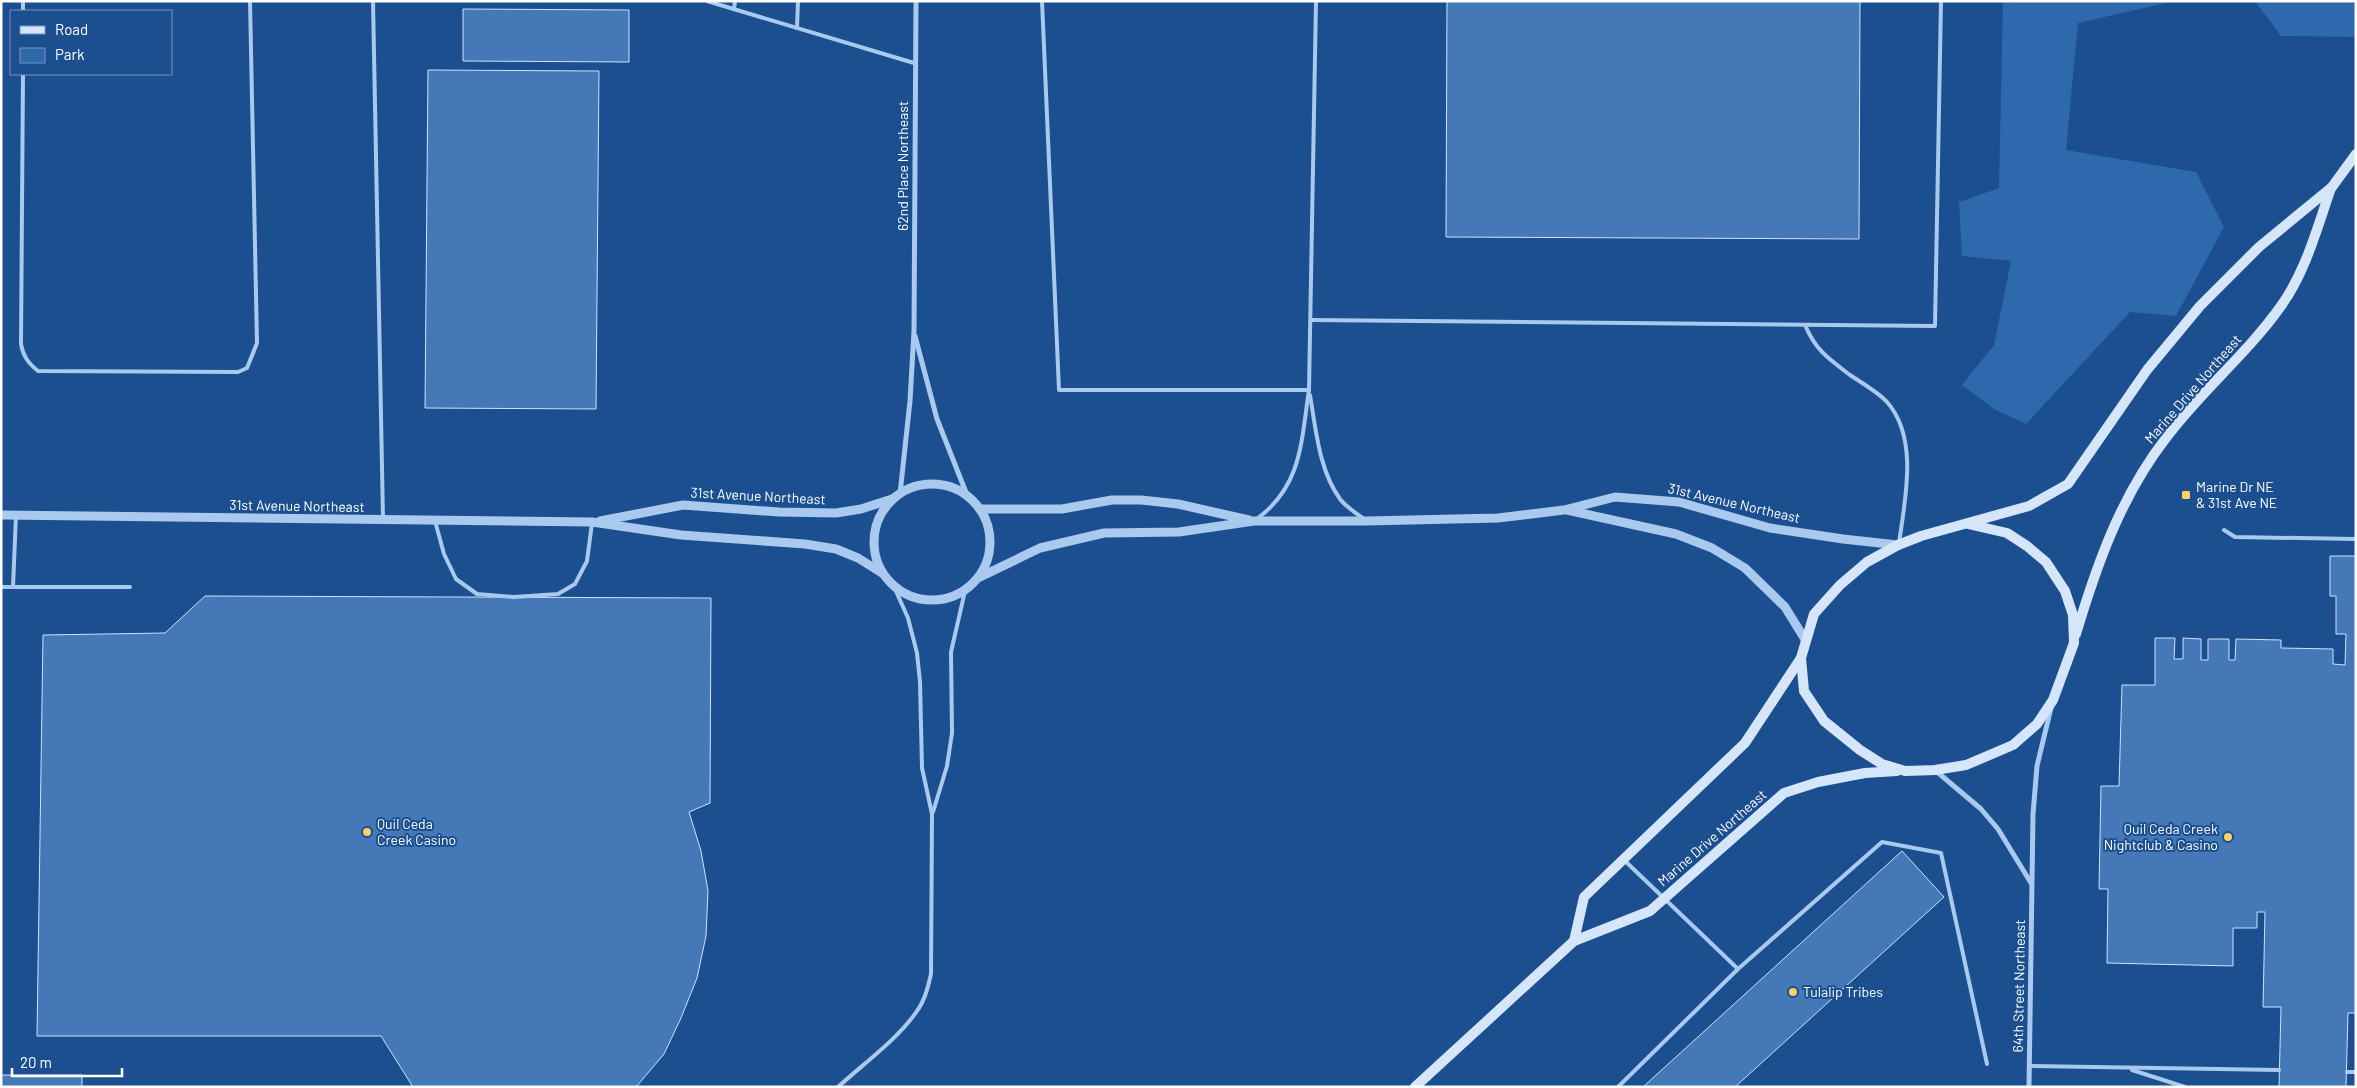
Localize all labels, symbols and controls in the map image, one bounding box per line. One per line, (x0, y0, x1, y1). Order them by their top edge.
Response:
legend (10, 10, 172, 75)
text: Road (55, 20, 88, 38)
text: Park (55, 45, 85, 63)
street label: 62nd Place Northeast (894, 101, 911, 231)
street label: Marine Drive Northeast (2141, 331, 2245, 447)
place label: Marine Dr NE & 31st Ave NE (2196, 478, 2277, 511)
street label: 31st Avenue Northeast (1666, 479, 1802, 526)
street label: 31st Avenue Northeast (690, 483, 826, 508)
marker: Marine Dr NE & 31st Ave NE (2180, 489, 2192, 501)
street label: 31st Avenue Northeast (229, 496, 365, 515)
street label: Marine Drive Northeast (1654, 786, 1770, 890)
place label: Quil Ceda Creek Casino (377, 815, 456, 848)
place label: Quil Ceda Creek Nightclub & Casino (2104, 820, 2218, 853)
marker: Quil Ceda Creek Casino (361, 826, 373, 838)
marker: Quil Ceda Creek Nightclub & Casino (2222, 831, 2234, 843)
street label: 64th Street Northeast (2009, 920, 2028, 1052)
place label: Tulalip Tribes (1803, 983, 1883, 1000)
marker: Tulalip Tribes (1787, 986, 1799, 998)
scale bar (12, 1046, 122, 1078)
text: 20 m (20, 1053, 52, 1071)

